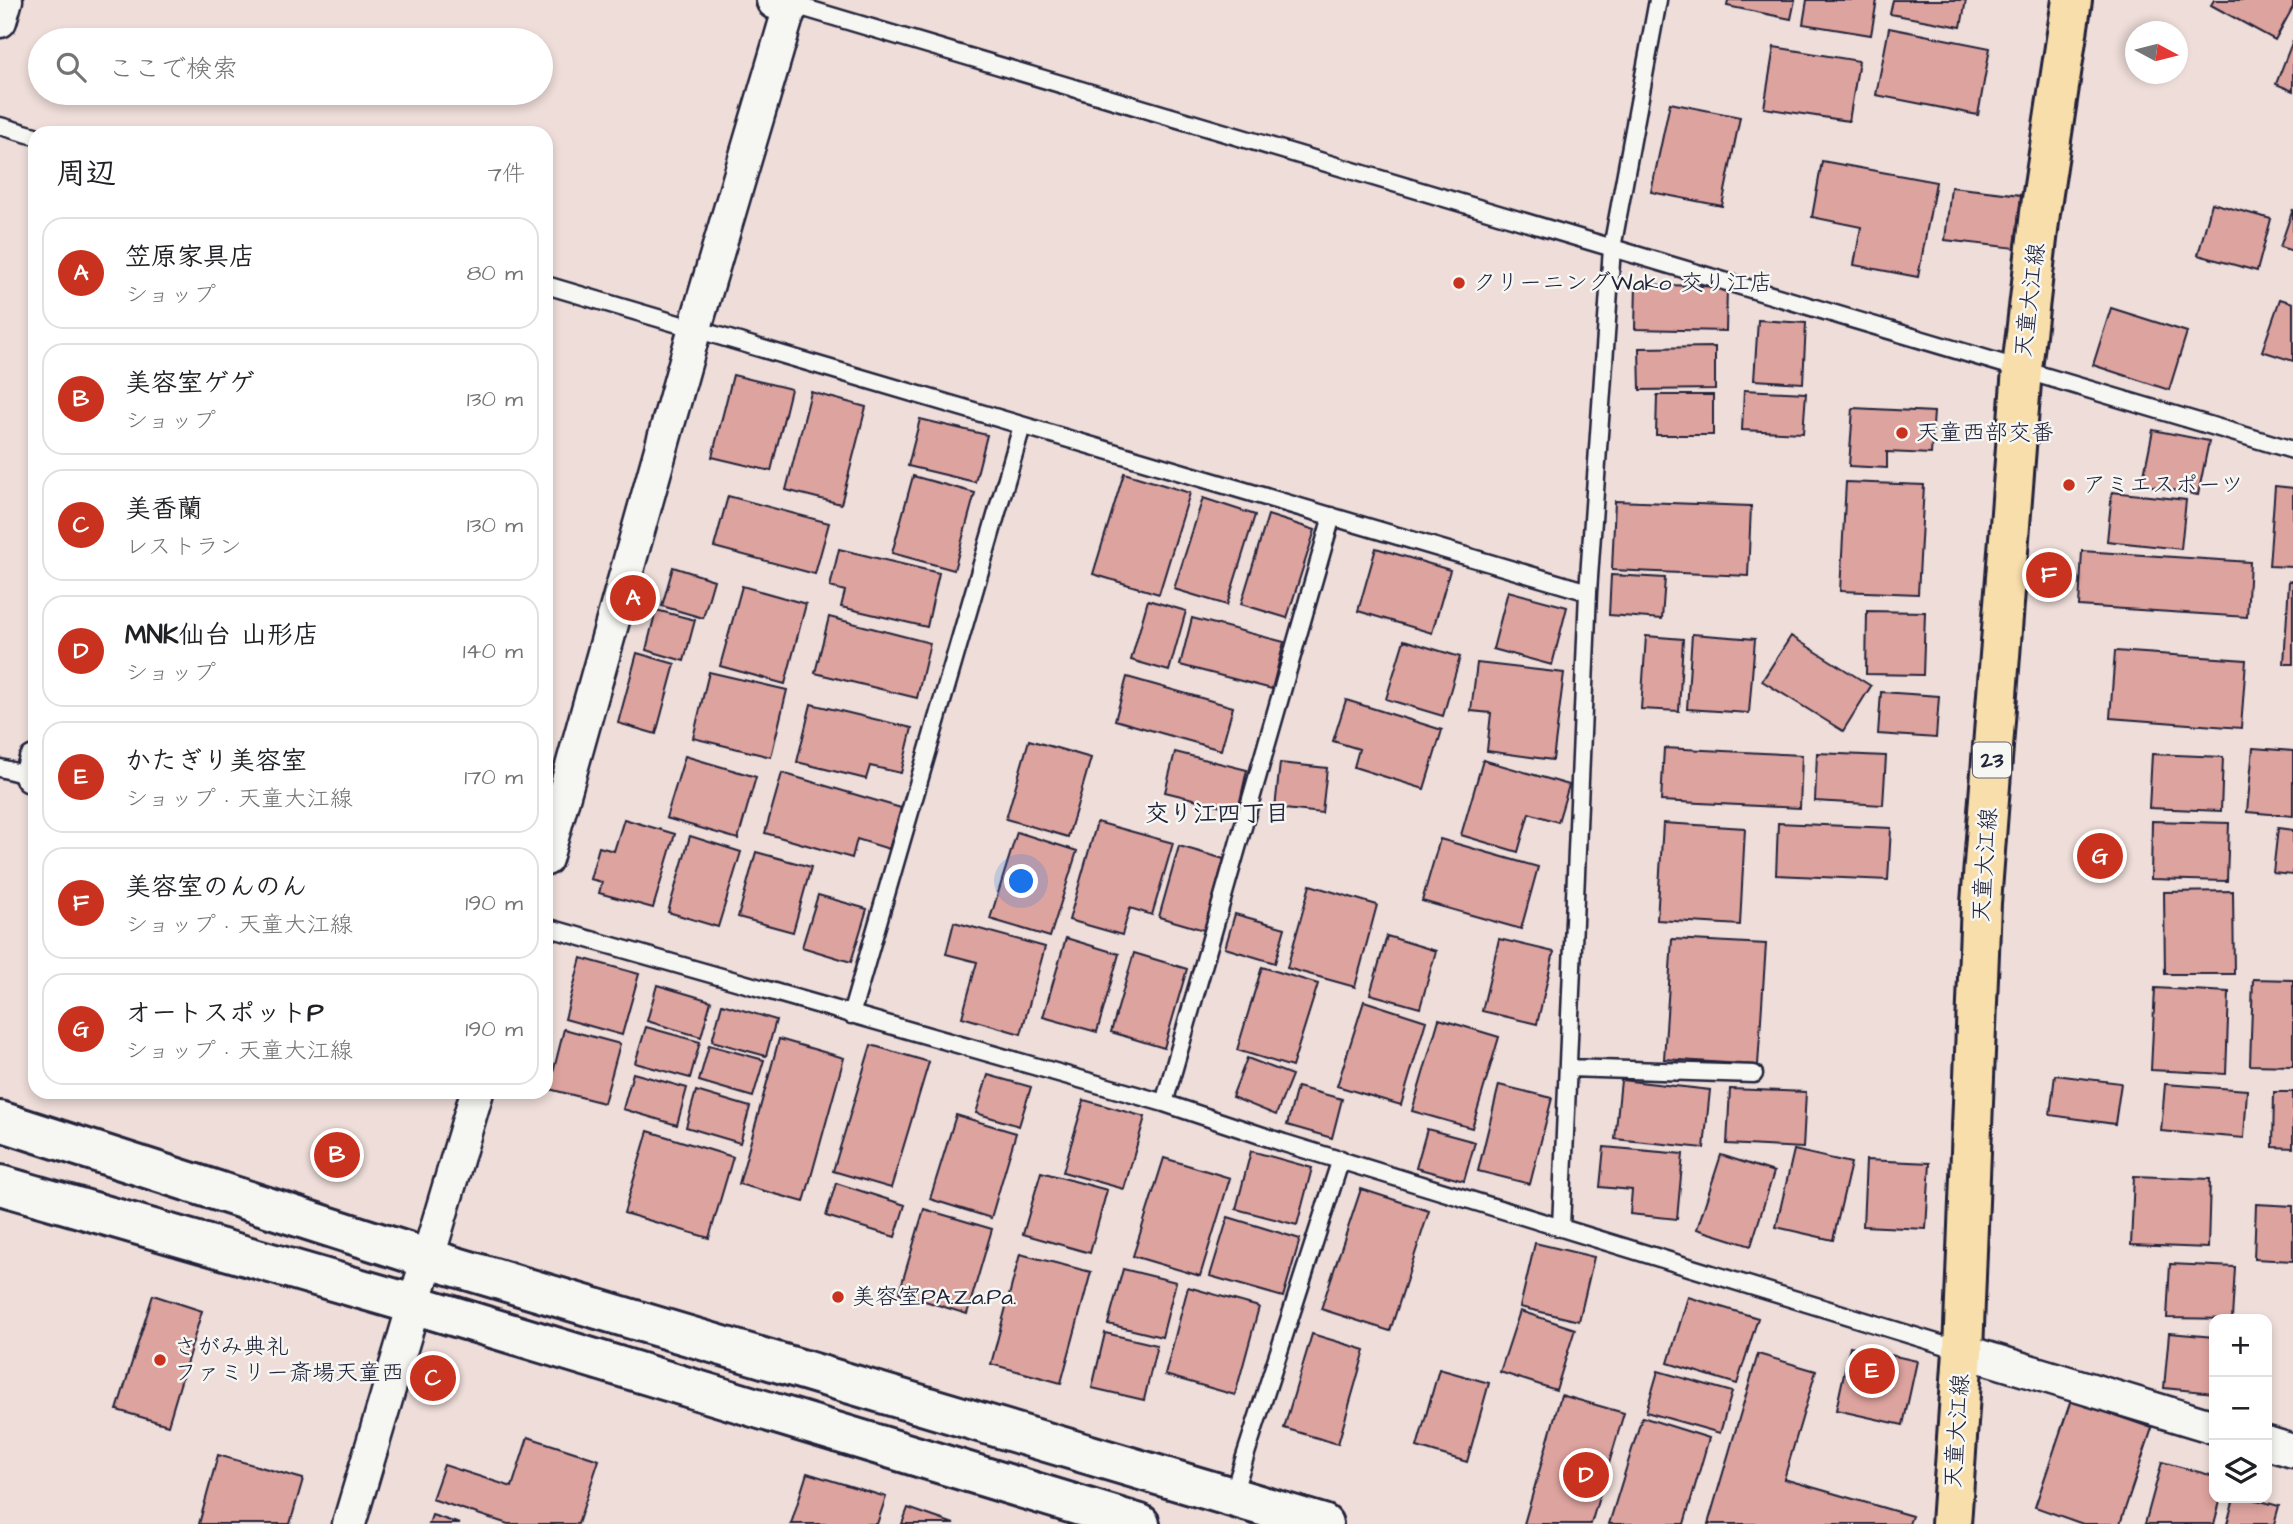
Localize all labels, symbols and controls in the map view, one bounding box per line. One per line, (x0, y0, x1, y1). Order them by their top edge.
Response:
north arrow (2125, 21, 2188, 84)
search box (28, 28, 553, 105)
icon: search (52, 48, 90, 86)
text: ここで検索 (108, 51, 238, 87)
text: 周辺 (56, 153, 116, 195)
text: 7件 (488, 158, 525, 190)
text: 笠原家具店 (125, 239, 255, 275)
street label: 天童大江線 (2007, 241, 2053, 359)
text: A (74, 257, 88, 289)
text: 80 m (466, 257, 523, 289)
place label: クリーニングWako 交り江店 (1473, 267, 1773, 299)
marker: クリーニングWako 交り江店 (1451, 275, 1467, 291)
text: ショップ (125, 279, 216, 311)
text: 美容室ゲゲ (125, 365, 255, 401)
text: B (73, 383, 89, 415)
text: 130 m (467, 383, 523, 415)
text: ショップ (125, 405, 216, 437)
place label: 天童西部交番 (1916, 417, 2054, 449)
marker: 天童西部交番 (1894, 425, 1910, 441)
place label: アミエスポーツ (2083, 469, 2244, 501)
marker: アミエスポーツ (2061, 477, 2077, 493)
text: 美香蘭 (125, 491, 203, 527)
text: C (73, 509, 89, 541)
text: 130 m (467, 509, 523, 541)
text: レストラン (125, 531, 242, 563)
pin: F (2026, 549, 2072, 601)
pin: A (610, 572, 656, 624)
text: MNK仙台 山形店 (125, 617, 319, 653)
text: D (74, 635, 88, 667)
text: 140 m (463, 635, 523, 667)
text: ショップ (125, 657, 216, 689)
road number: 23 (1973, 742, 2011, 778)
text: かたぎり美容室 (125, 743, 307, 779)
text: E (74, 761, 88, 793)
text: 170 m (464, 761, 523, 793)
text: ショップ · 天童大江線 (125, 783, 353, 815)
district label: 交り江四丁目 (1145, 797, 1289, 831)
street label: 天童大江線 (1965, 807, 2005, 923)
pin: G (2077, 830, 2123, 882)
your location (1004, 864, 1038, 898)
text: 美容室のんのん (125, 869, 307, 905)
text: F (73, 887, 89, 919)
text: 190 m (465, 887, 523, 919)
text: ショップ · 天童大江線 (125, 909, 353, 941)
text: オートスポットP (125, 995, 324, 1031)
text: G (73, 1013, 89, 1045)
text: 190 m (465, 1013, 523, 1045)
text: ショップ · 天童大江線 (125, 1035, 353, 1067)
pin: B (314, 1129, 360, 1181)
place label: 美容室PA.Za.Pa. (852, 1281, 1016, 1313)
marker: 美容室PA.Za.Pa. (830, 1289, 846, 1305)
map controls (2209, 1314, 2272, 1503)
button: + (2209, 1314, 2272, 1377)
place label: さがみ典礼 ファミリー斎場天童西 (174, 1331, 404, 1389)
pin: E (1849, 1345, 1895, 1397)
marker: さがみ典礼 ファミリー斎場天童西 (152, 1352, 168, 1368)
pin: C (410, 1352, 456, 1404)
street label: 天童大江線 (1937, 1373, 1977, 1489)
button: − (2209, 1377, 2272, 1440)
button: layers (2209, 1440, 2272, 1503)
pin: D (1563, 1449, 1609, 1501)

